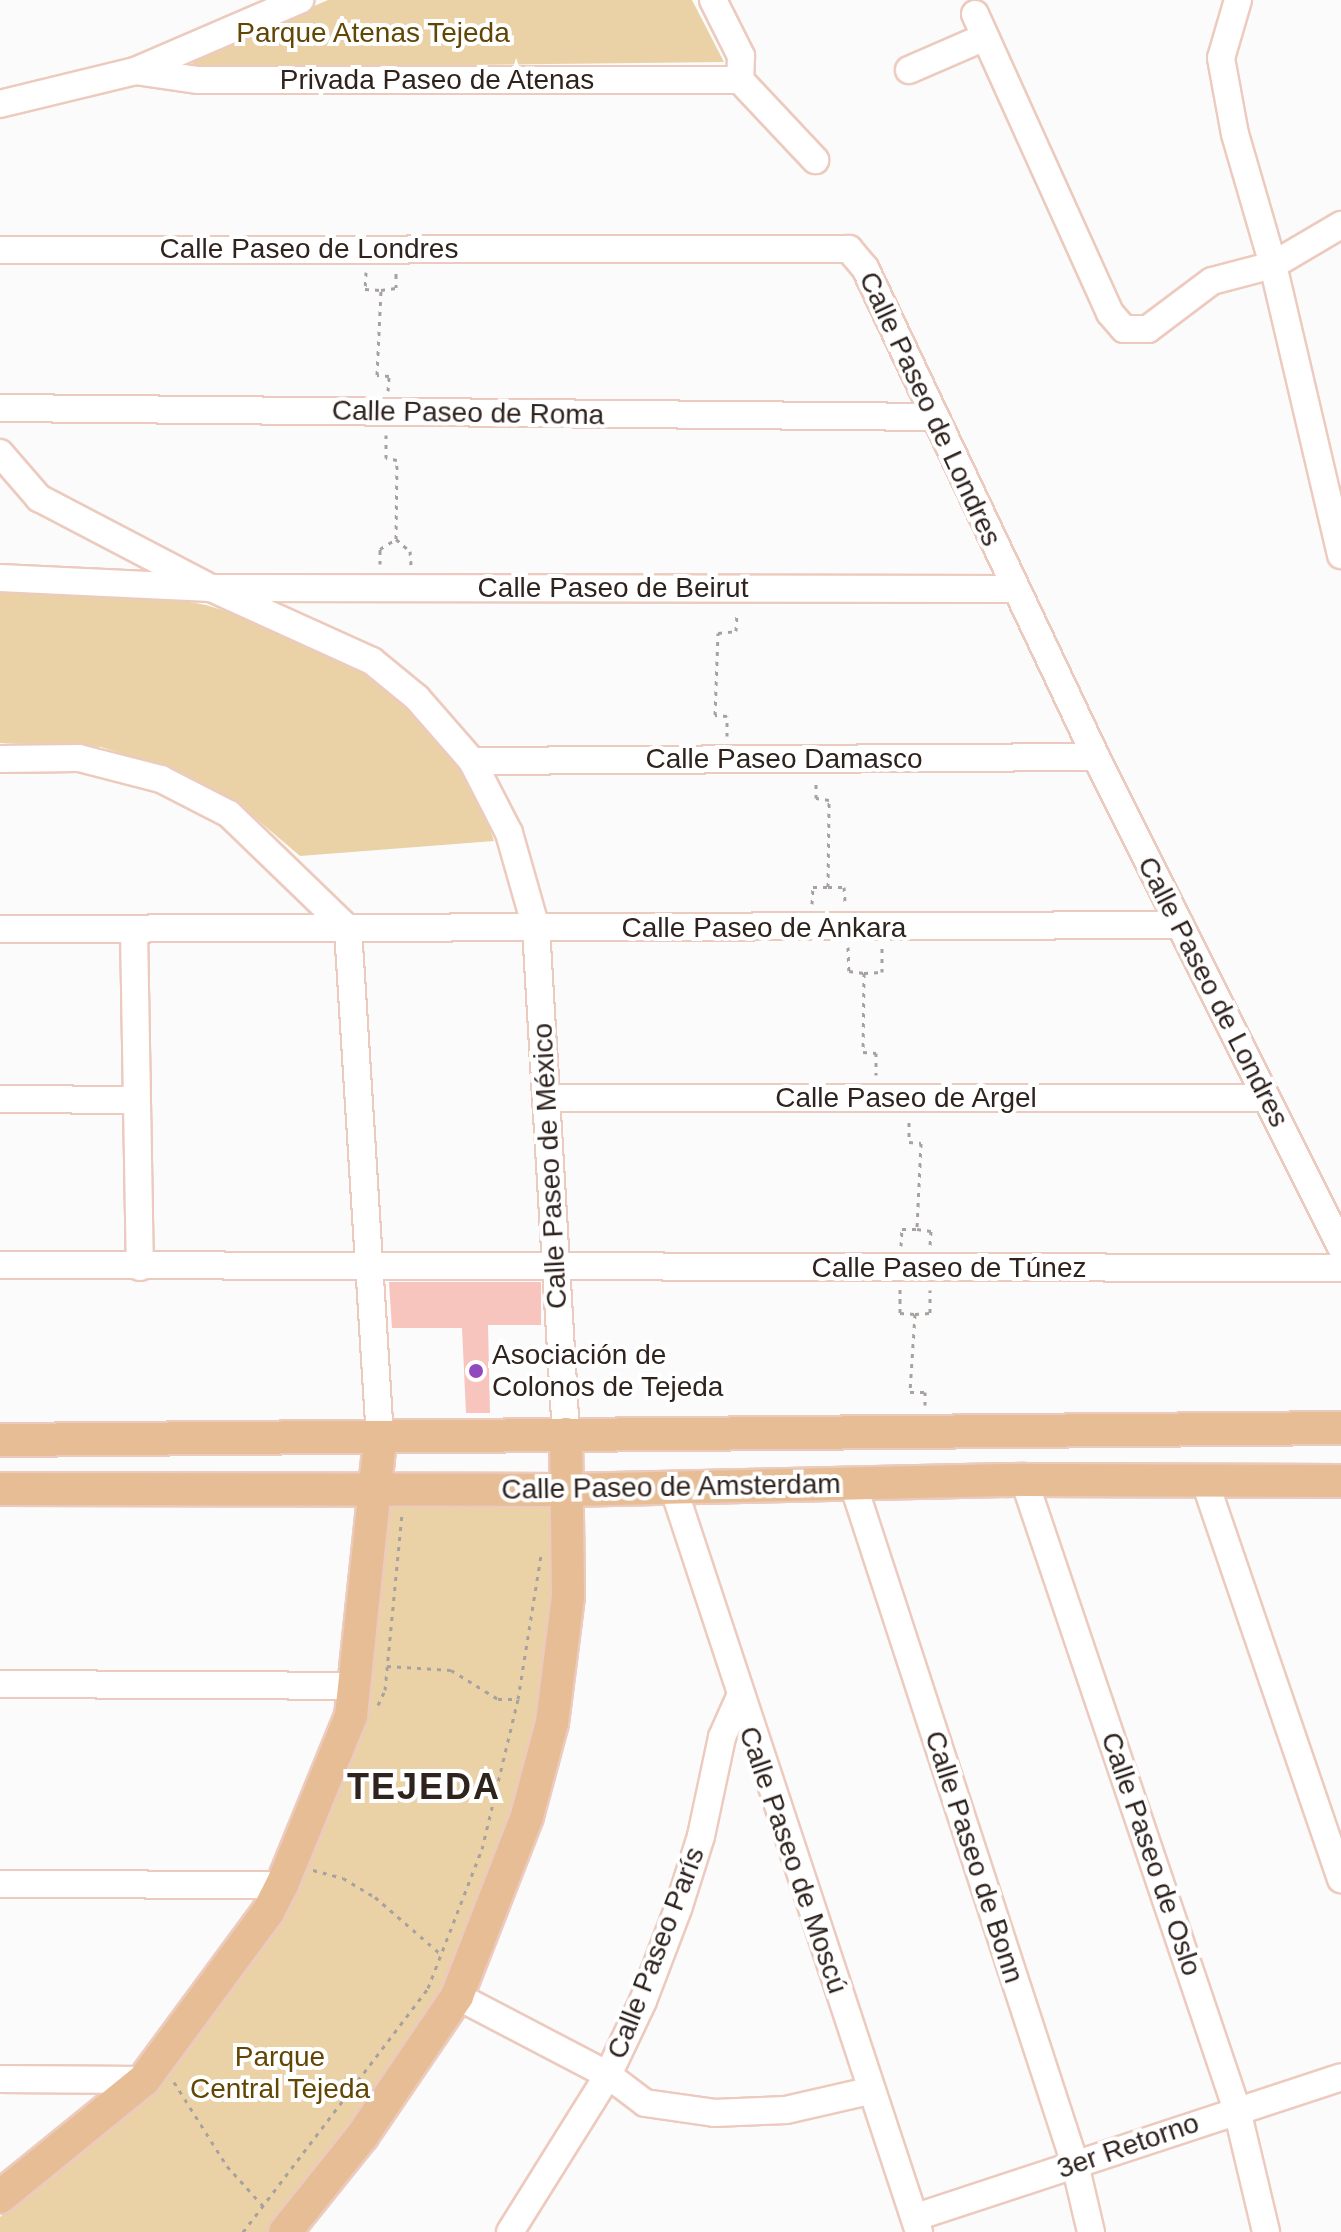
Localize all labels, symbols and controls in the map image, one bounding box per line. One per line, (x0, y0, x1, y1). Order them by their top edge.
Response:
park label: Parque Atenas Tejeda (235, 16, 511, 50)
street label: Privada Paseo de Atenas (279, 63, 595, 97)
street label: Calle Paseo de Londres (160, 232, 458, 266)
street label: Calle Paseo de Londres (852, 266, 1008, 552)
street label: Calle Paseo de Roma (332, 394, 604, 432)
street label: Calle Paseo de Beirut (478, 571, 748, 605)
street label: Calle Paseo Damasco (645, 742, 923, 776)
street label: Calle Paseo de Londres (1130, 851, 1296, 1133)
street label: Calle Paseo de Ankara (621, 911, 907, 945)
street label: Calle Paseo de México (526, 1022, 574, 1310)
street label: Calle Paseo de Argel (774, 1081, 1038, 1115)
street label: Calle Paseo de Túnez (811, 1251, 1087, 1285)
place label: Asociación de Colonos de Tejeda (492, 1338, 724, 1404)
marker: Asociación de Colonos de Tejeda (467, 1362, 485, 1380)
street label: Calle Paseo de Amsterdam (500, 1467, 842, 1507)
street label: Calle Paseo de Moscú (732, 1722, 854, 1998)
street label: Calle Paseo de Bonn (917, 1727, 1031, 1987)
street label: Calle Paseo de Oslo (1094, 1728, 1208, 1980)
district label: TEJEDA (347, 1765, 501, 1809)
street label: Calle Paseo París (600, 1842, 712, 2064)
park label: Parque Central Tejeda (190, 2040, 370, 2106)
street label: 3er Retorno (1053, 2106, 1203, 2186)

